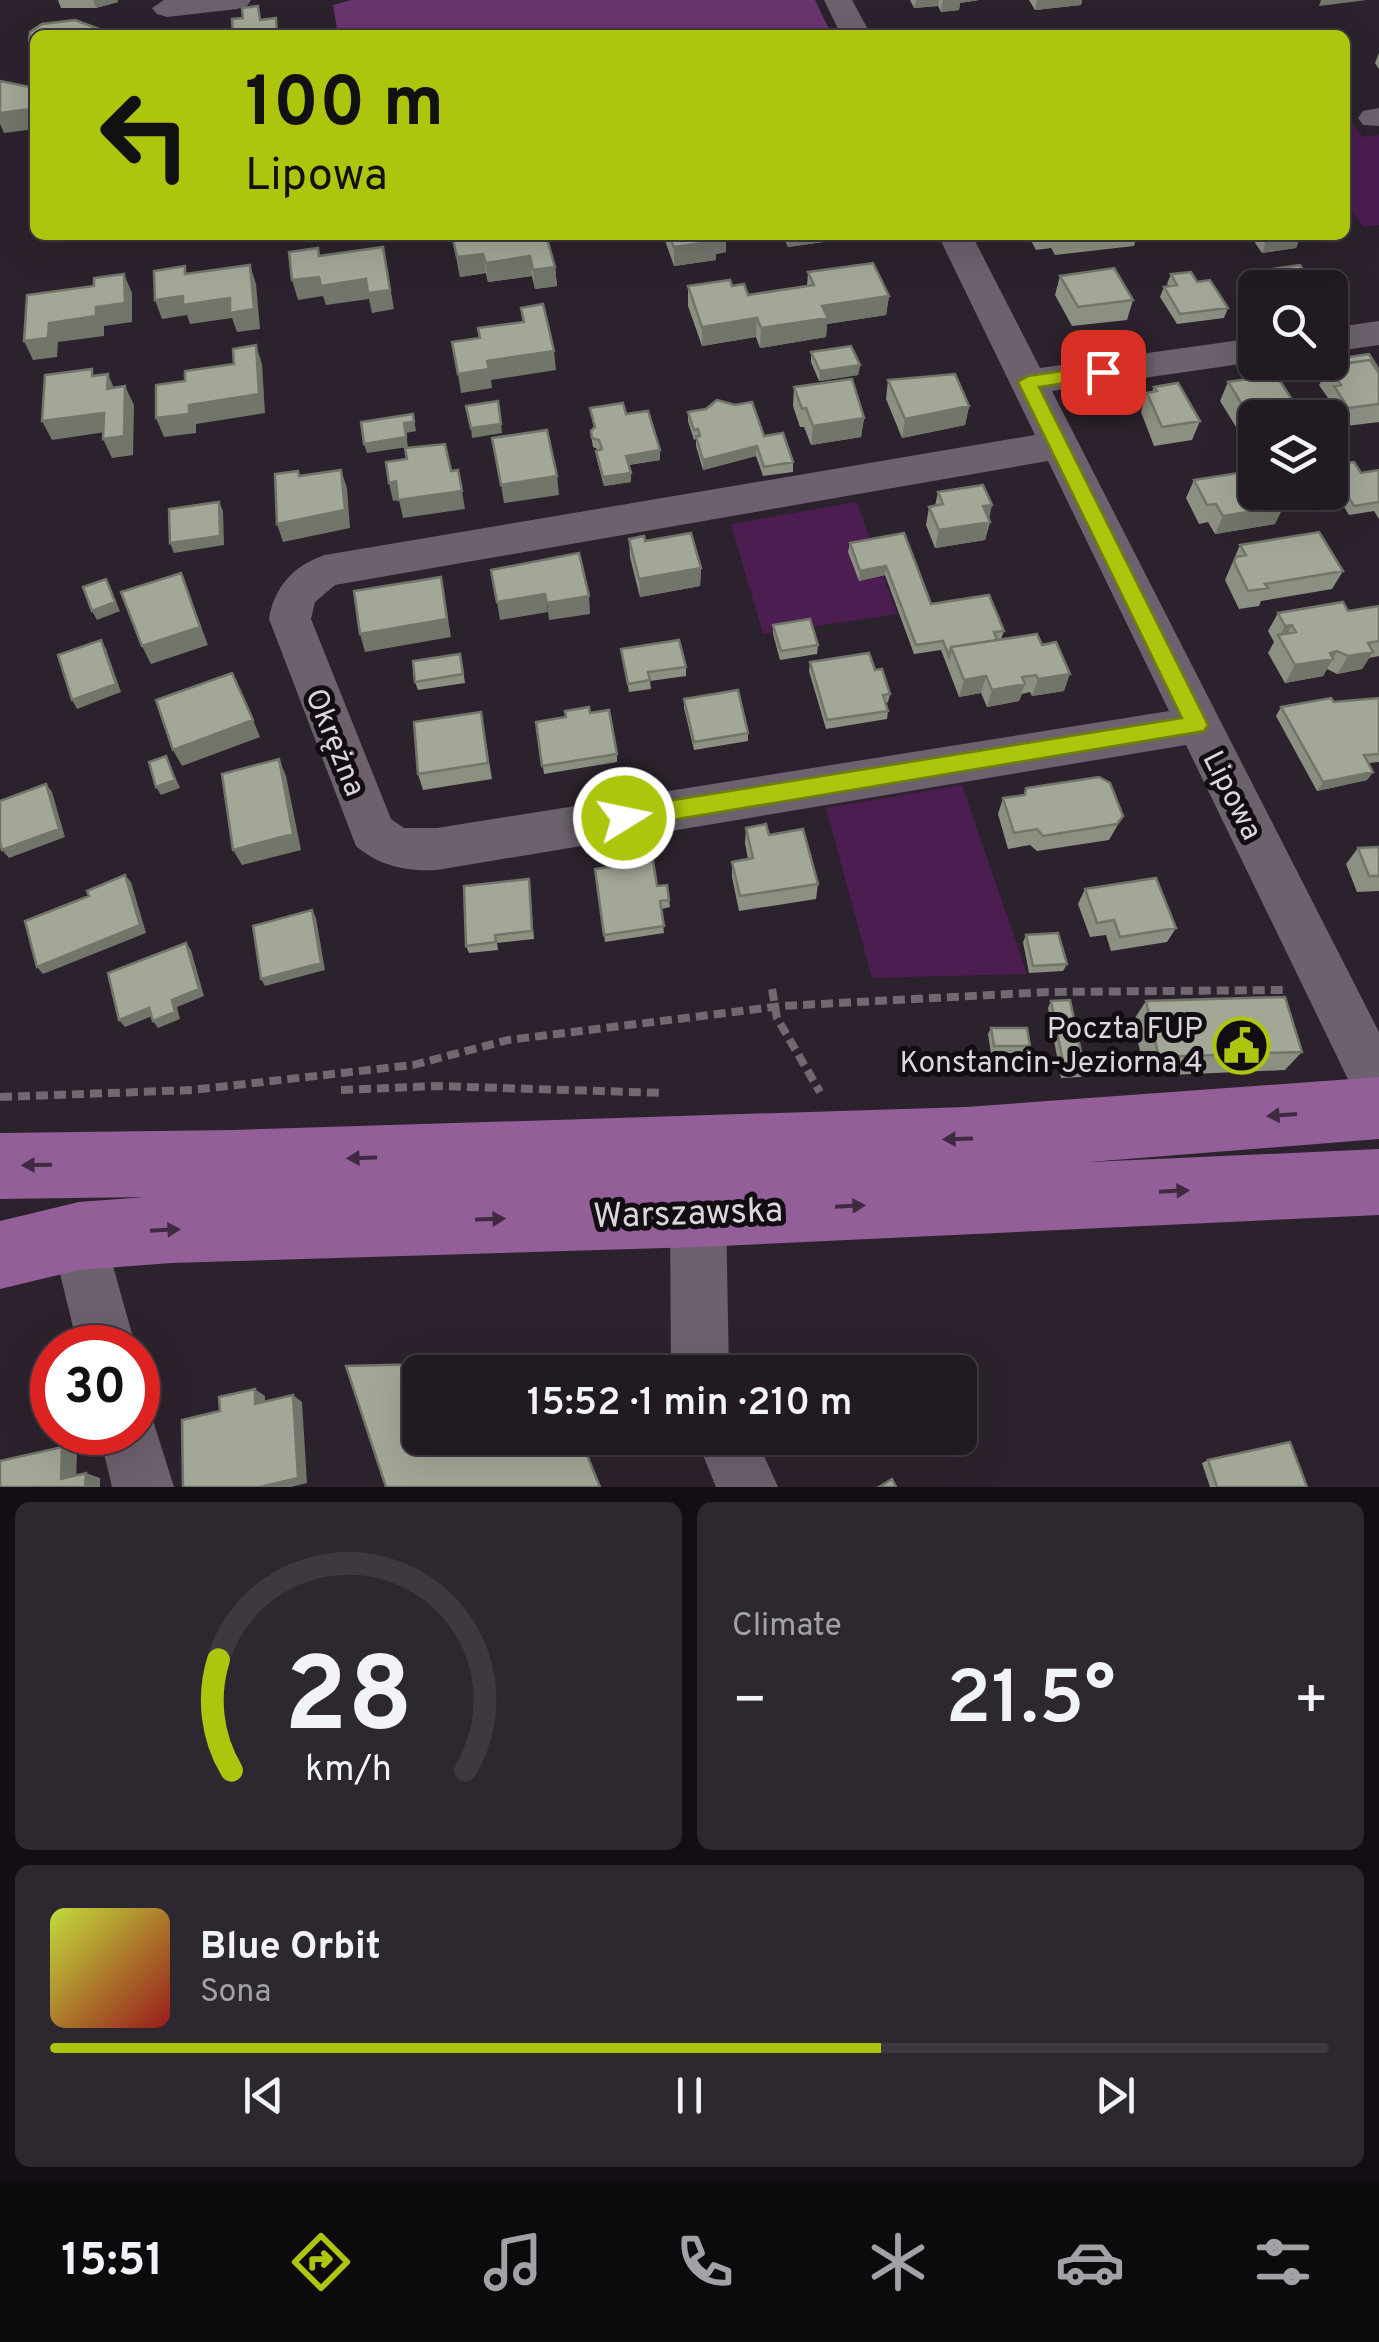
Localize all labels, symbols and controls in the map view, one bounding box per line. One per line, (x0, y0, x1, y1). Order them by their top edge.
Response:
text: 100 m (245, 62, 444, 151)
icon: left (80, 70, 210, 200)
text: Lipowa (245, 149, 388, 206)
map controls (1238, 270, 1348, 510)
button: search (1238, 270, 1348, 380)
pin (1061, 330, 1146, 415)
icon: arrive (1076, 345, 1131, 400)
button: layers (1238, 400, 1348, 510)
street label: Okrężna (295, 684, 372, 802)
street label: Lipowa (1193, 745, 1269, 847)
position arrow (572, 766, 676, 870)
place label: Poczta FUP Konstancin-Jeziorna 4 (899, 1012, 1203, 1083)
public building icon: Poczta FUP Konstancin-Jeziorna 4 (1212, 1015, 1272, 1075)
one-way arrow (1265, 1108, 1297, 1124)
one-way arrow (941, 1131, 973, 1147)
one-way arrow (345, 1150, 377, 1166)
one-way arrow (20, 1158, 52, 1174)
one-way arrow (1159, 1183, 1191, 1199)
street label: Warszawska (592, 1190, 784, 1240)
one-way arrow (834, 1198, 866, 1214)
one-way arrow (474, 1211, 506, 1227)
one-way arrow (150, 1221, 182, 1237)
speed limit sign: 30 (30, 1325, 160, 1455)
text: 15:52 · 1 min · 210 m (527, 1380, 852, 1429)
text: Climate (732, 1607, 842, 1647)
text: 28 (284, 1636, 413, 1768)
text: 21.5° (945, 1655, 1116, 1750)
text: − (732, 1668, 767, 1738)
text: + (1294, 1668, 1329, 1738)
text: km/h (305, 1748, 392, 1794)
text: Blue Orbit (200, 1924, 381, 1973)
text: Sona (200, 1973, 271, 2013)
icon: previous (236, 2068, 291, 2123)
icon: pause (662, 2068, 717, 2123)
icon: next (1088, 2068, 1143, 2123)
icon: directions (286, 2227, 356, 2297)
icon: music (478, 2227, 548, 2297)
icon: phone (670, 2227, 740, 2297)
icon: climate (863, 2227, 933, 2297)
icon: car (1055, 2227, 1125, 2297)
icon: filters (1248, 2227, 1318, 2297)
text: 15:51 (61, 2234, 163, 2291)

